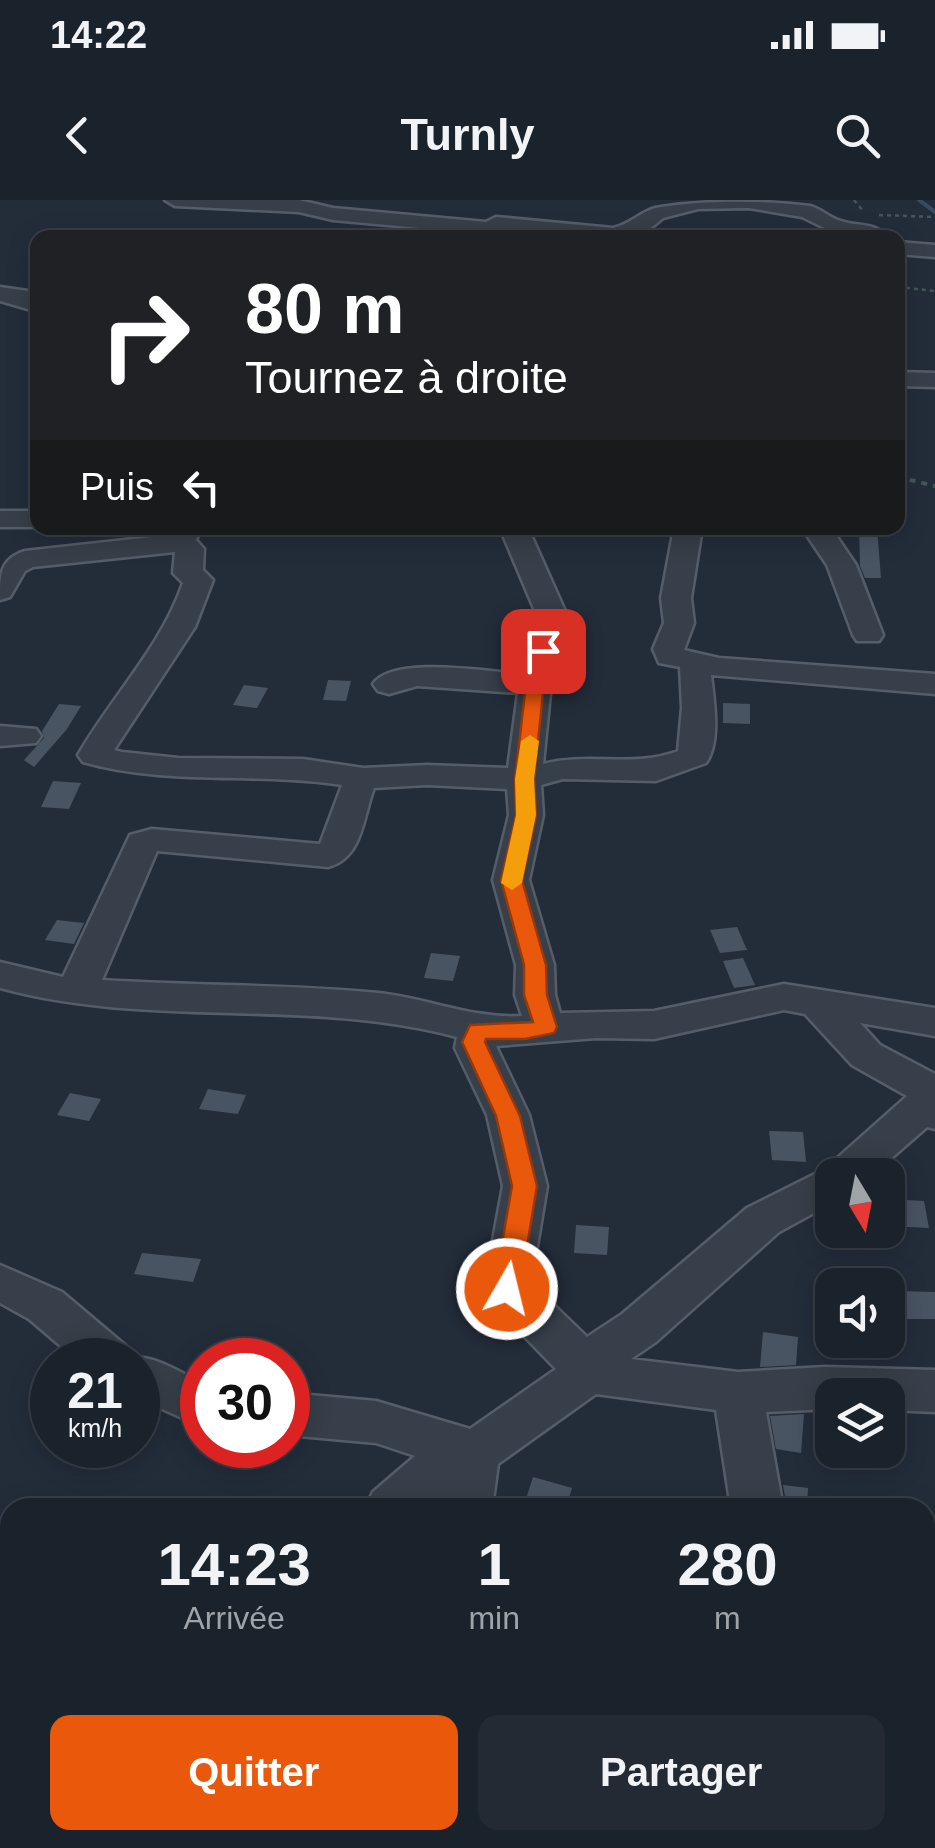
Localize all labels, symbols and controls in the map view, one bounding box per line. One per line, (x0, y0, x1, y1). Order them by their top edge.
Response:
text: 14:22 (50, 14, 147, 56)
icon: back (50, 108, 105, 163)
icon: search (830, 108, 885, 163)
text: Turnly (400, 109, 535, 160)
icon: right (80, 270, 210, 400)
text: 80 m (245, 270, 405, 348)
text: Tournez à droite (245, 352, 568, 403)
icon: left (174, 460, 229, 515)
text: Puis (80, 466, 154, 508)
pin (501, 609, 586, 694)
icon: arrive (516, 624, 571, 679)
north arrow (815, 1158, 905, 1248)
map controls (815, 1158, 905, 1468)
position arrow (455, 1237, 559, 1341)
button: sound (815, 1268, 905, 1358)
speed limit sign: 30 (180, 1338, 310, 1468)
text: 21 (67, 1363, 123, 1419)
button: layers (815, 1378, 905, 1468)
text: km/h (68, 1414, 122, 1442)
text: 14:23 (157, 1531, 311, 1598)
text: 1 (477, 1531, 511, 1598)
text: 280 (677, 1531, 778, 1598)
text: Arrivée (184, 1600, 285, 1636)
text: min (468, 1600, 520, 1636)
text: m (714, 1600, 741, 1636)
button: Quitter (50, 1715, 458, 1830)
button: Partager (478, 1715, 885, 1830)

